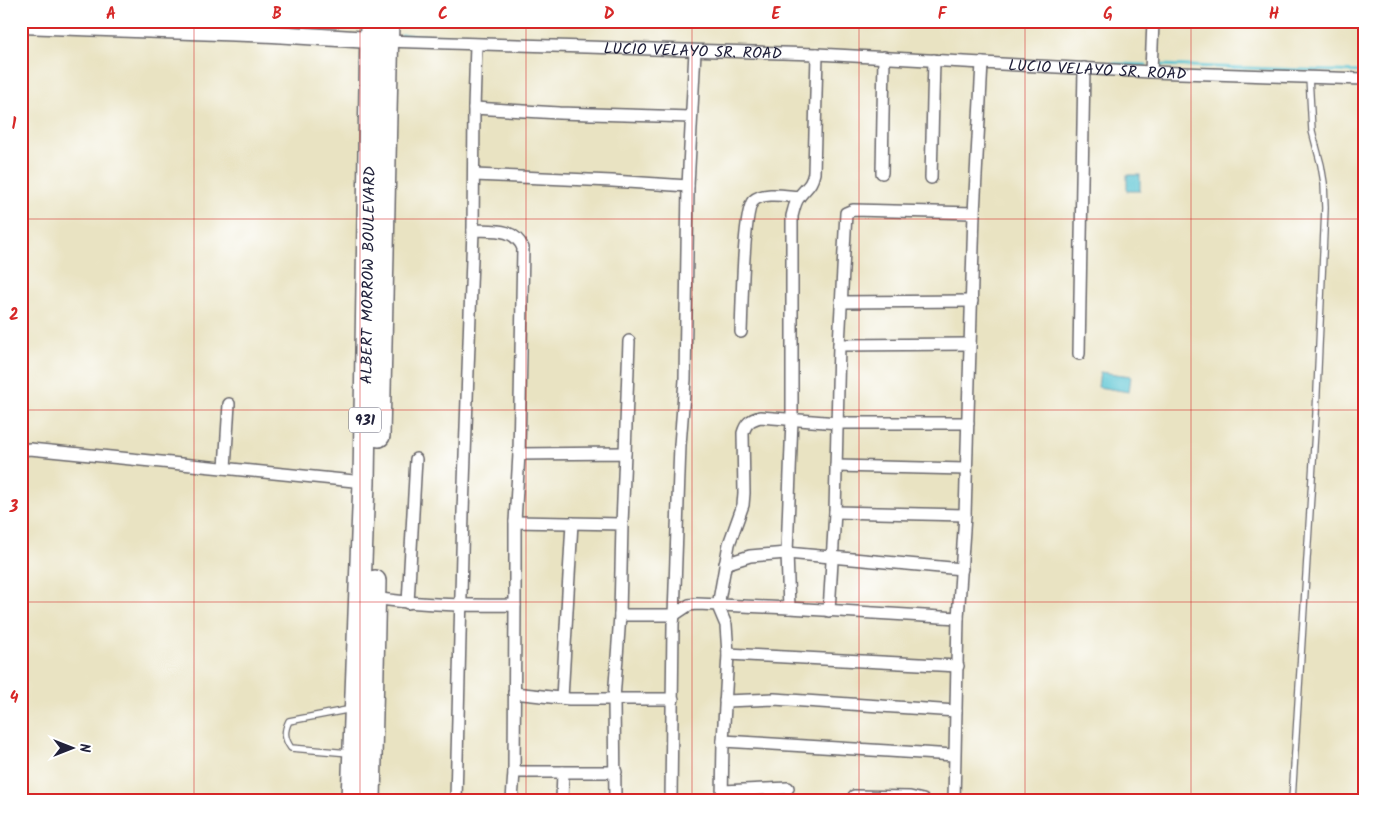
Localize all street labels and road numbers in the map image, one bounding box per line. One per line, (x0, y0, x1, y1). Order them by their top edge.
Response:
street label: LUCIO VELAYO SR. ROAD (603, 37, 782, 67)
street label: LUCIO VELAYO SR. ROAD (1008, 53, 1187, 87)
street label: ALBERT MORROW BOULEVARD (354, 166, 383, 384)
road number: 931 (349, 408, 381, 432)

